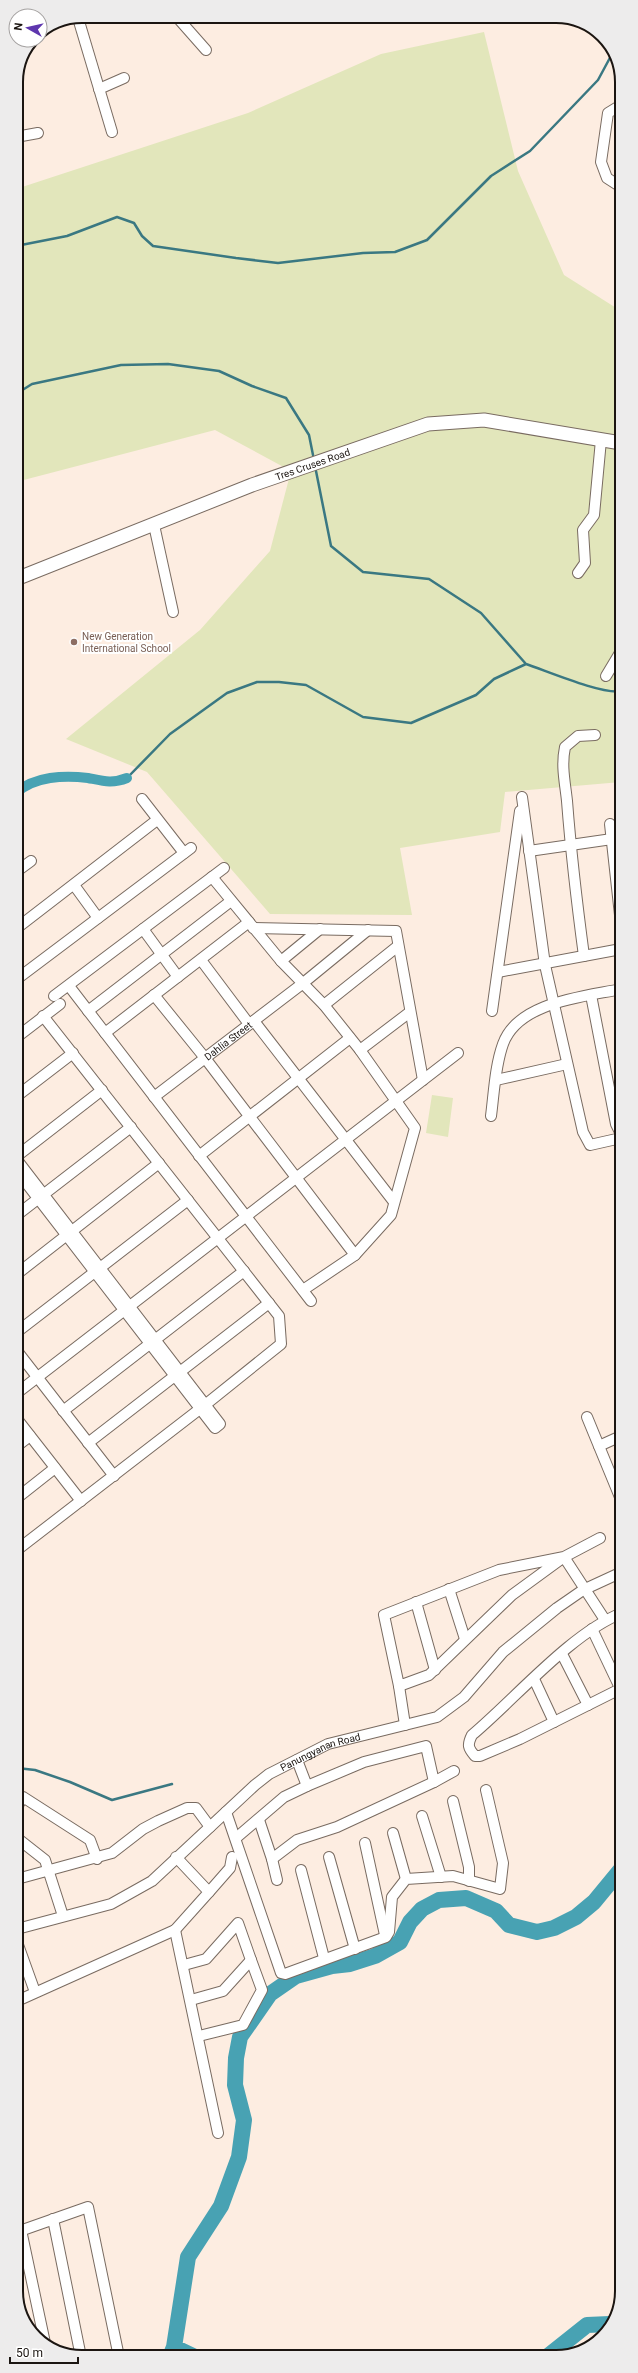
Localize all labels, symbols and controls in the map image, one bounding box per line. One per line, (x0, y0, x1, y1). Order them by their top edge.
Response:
north arrow (8, 8, 48, 48)
text: N (12, 22, 26, 31)
street label: Tres Cruses Road (274, 446, 351, 482)
place label: New Generation International School (82, 631, 171, 654)
marker: New Generation International School (69, 637, 79, 647)
street label: Dahlia Street (202, 1019, 254, 1062)
street label: Panungyanan Road (278, 1731, 361, 1773)
scale bar (10, 2339, 78, 2365)
text: 50 m (16, 2346, 43, 2360)

